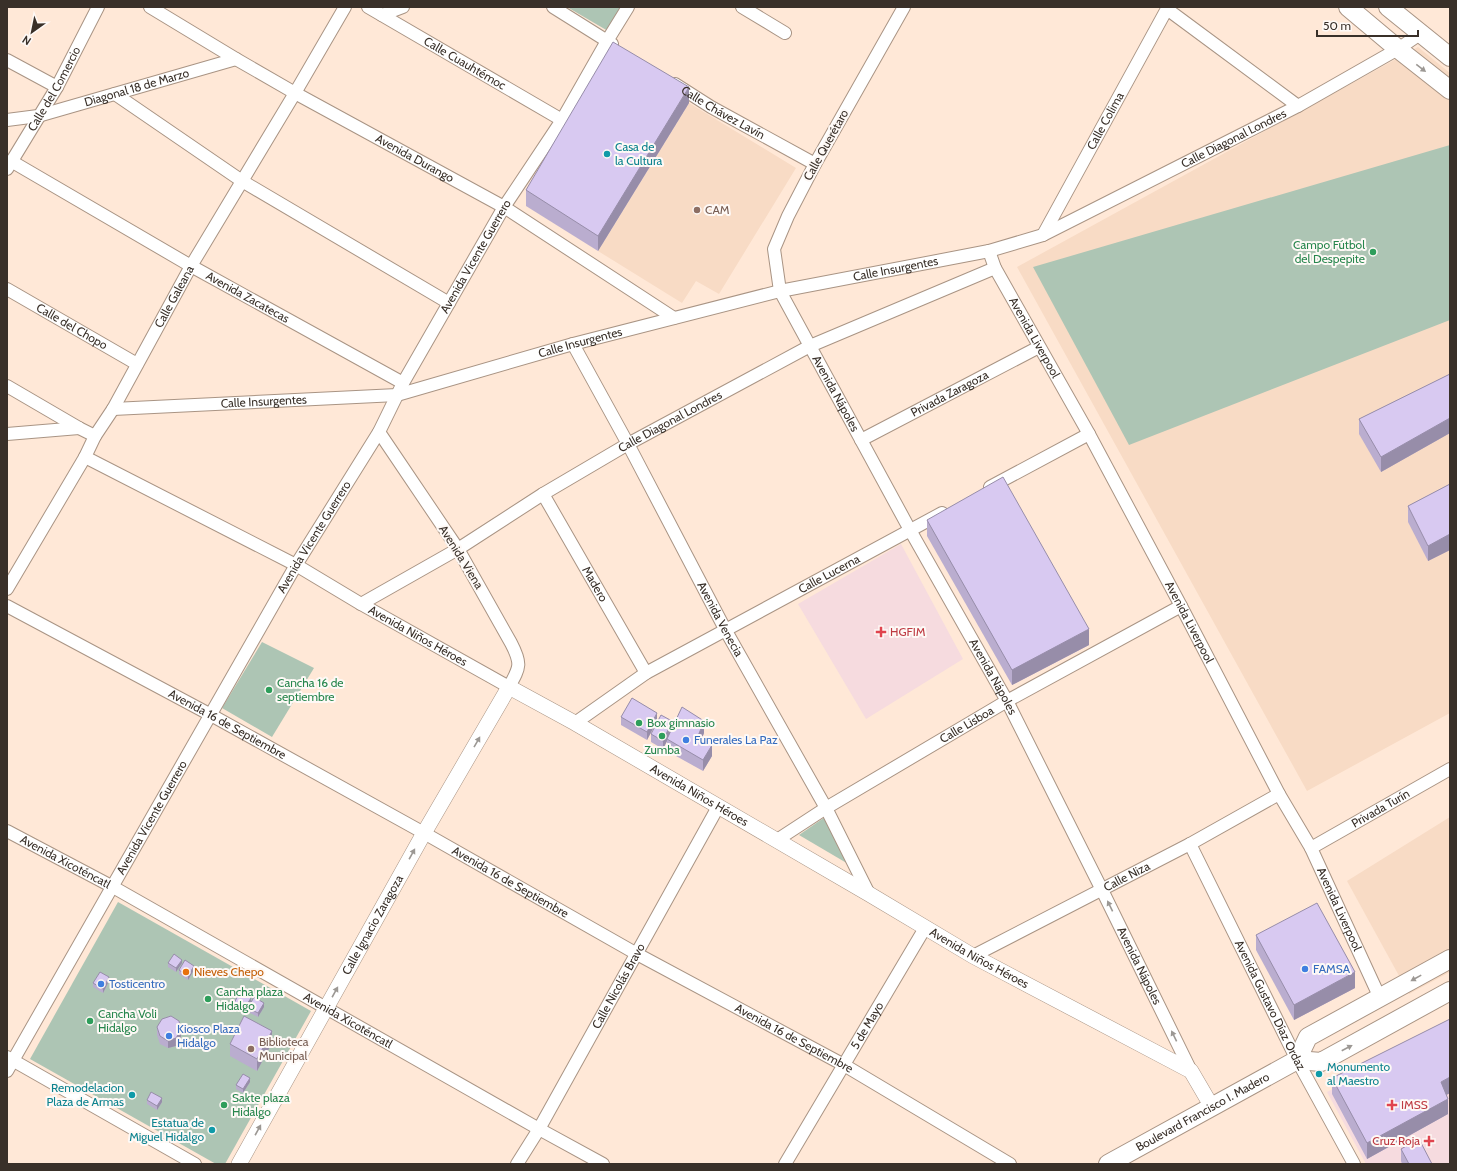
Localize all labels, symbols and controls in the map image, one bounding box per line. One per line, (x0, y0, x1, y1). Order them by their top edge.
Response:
north arrow (12, 12, 52, 52)
scale bar (1317, 12, 1418, 38)
text: 50 m (1323, 18, 1351, 33)
text: N (19, 32, 34, 48)
street label: Calle Cuauhtémoc (421, 33, 509, 93)
street label: Calle del Comercio (24, 44, 84, 134)
one-way arrow (1416, 63, 1426, 71)
street label: Diagonal 18 de Marzo (82, 65, 191, 109)
street label: Calle Chávez Lavín (679, 82, 768, 142)
street label: Calle Colima (1083, 89, 1127, 152)
street label: Calle Diagonal Londres (1178, 105, 1289, 171)
street label: Calle Querétaro (800, 106, 851, 183)
street label: Avenida Durango (373, 130, 457, 186)
place label: Casa de la Cultura (615, 139, 663, 168)
marker: Casa de la Cultura (602, 149, 612, 159)
street label: Avenida Vicente Guerrero (437, 196, 514, 316)
place label: CAM (705, 202, 730, 217)
marker: CAM (692, 205, 702, 215)
place label: Campo Fútbol del Despepite (1293, 237, 1365, 266)
marker: Campo Fútbol del Despepite (1368, 247, 1378, 257)
street label: Calle Insurgentes (852, 253, 939, 284)
street label: Calle Galeana (151, 262, 197, 330)
street label: Avenida Zacatecas (203, 268, 292, 326)
street label: Avenida Liverpool (1006, 294, 1064, 381)
street label: Calle del Chopo (34, 300, 111, 353)
street label: Calle Insurgentes (536, 324, 624, 361)
street label: Avenida Nápoles (809, 352, 863, 434)
street label: Privada Zaragoza (908, 367, 991, 420)
street label: Calle Diagonal Londres (615, 387, 724, 455)
street label: Calle Insurgentes (220, 391, 307, 411)
street label: Avenida Vicente Guerrero (274, 477, 354, 596)
street label: Avenida Viena (436, 522, 487, 592)
street label: Calle Lucerna (796, 551, 862, 596)
street label: Madero (579, 563, 612, 605)
street label: Avenida Liverpool (1162, 578, 1217, 666)
street label: Avenida Venecia (694, 579, 747, 659)
street label: Avenida Niños Héroes (366, 602, 470, 669)
place label: HGFIM (890, 624, 926, 639)
marker: HGFIM (875, 626, 887, 638)
street label: Avenida Nápoles (966, 636, 1021, 717)
place label: Cancha 16 de septiembre (277, 675, 344, 704)
marker: Cancha 16 de septiembre (264, 685, 274, 695)
street label: Avenida 16 de Septiembre (166, 686, 289, 762)
street label: Calle Lisboa (937, 702, 996, 746)
place label: Box gimnasio (647, 715, 715, 730)
marker: Box gimnasio (634, 718, 644, 728)
marker: Zumba (657, 731, 667, 741)
place label: Funerales La Paz (694, 732, 778, 747)
marker: Funerales La Paz (681, 735, 691, 745)
one-way arrow (474, 736, 481, 748)
place label: Zumba (644, 742, 680, 757)
street label: Avenida Vicente Guerrero (113, 757, 190, 877)
street label: Avenida Niños Héroes (648, 760, 751, 829)
street label: Privada Turín (1349, 785, 1412, 831)
street label: Avenida Xicoténcatl (18, 831, 113, 891)
street label: Avenida 16 de Septiembre (449, 842, 572, 921)
one-way arrow (409, 848, 416, 860)
street label: Calle Niza (1101, 858, 1152, 894)
street label: Avenida Liverpool (1314, 865, 1365, 953)
street label: Calle Ignacio Zaragoza (338, 872, 406, 977)
one-way arrow (1107, 901, 1113, 912)
street label: Avenida Niños Héroes (927, 924, 1032, 991)
street label: Avenida Nápoles (1114, 924, 1165, 1007)
street label: Avenida Gustavo Díaz Ordaz (1232, 937, 1309, 1073)
street label: Calle Nicolás Bravo (588, 940, 648, 1031)
place label: FAMSA (1313, 961, 1351, 976)
place label: Nieves Chepo (194, 964, 264, 979)
marker: FAMSA (1300, 964, 1310, 974)
marker: Nieves Chepo (181, 967, 191, 977)
one-way arrow (1410, 975, 1422, 981)
place label: Tosticentro (109, 976, 165, 991)
marker: Tosticentro (96, 979, 106, 989)
place label: Cancha plaza Hidalgo (216, 984, 283, 1013)
one-way arrow (331, 986, 338, 998)
street label: Avenida Xicoténcatl (301, 989, 395, 1051)
marker: Cancha plaza Hidalgo (203, 994, 213, 1004)
street label: 5 de Mayo (847, 999, 887, 1052)
street label: Avenida 16 de Septiembre (733, 1000, 856, 1076)
place label: Cancha Voli Hidalgo (98, 1006, 157, 1035)
marker: Cancha Voli Hidalgo (85, 1016, 95, 1026)
place label: Kiosco Plaza Hidalgo (177, 1021, 240, 1050)
one-way arrow (1171, 1030, 1177, 1041)
marker: Kiosco Plaza Hidalgo (164, 1031, 174, 1041)
place label: Biblioteca Municipal (259, 1034, 309, 1063)
marker: Biblioteca Municipal (246, 1044, 256, 1054)
one-way arrow (1341, 1045, 1353, 1051)
place label: Monumento al Maestro (1327, 1059, 1390, 1088)
street label: Boulevard Francisco I. Madero (1133, 1069, 1272, 1154)
marker: Monumento al Maestro (1314, 1069, 1324, 1079)
place label: Remodelacion Plaza de Armas (47, 1080, 124, 1109)
marker: Remodelacion Plaza de Armas (127, 1090, 137, 1100)
place label: Sakte plaza Hidalgo (232, 1090, 290, 1119)
place label: IMSS (1401, 1097, 1428, 1112)
marker: IMSS (1386, 1099, 1398, 1111)
marker: Sakte plaza Hidalgo (219, 1100, 229, 1110)
place label: Estatua de Miguel Hidalgo (129, 1115, 204, 1144)
one-way arrow (254, 1124, 261, 1136)
marker: Estatua de Miguel Hidalgo (207, 1125, 217, 1135)
place label: Cruz Roja (1372, 1133, 1420, 1148)
marker: Cruz Roja (1423, 1135, 1435, 1147)

